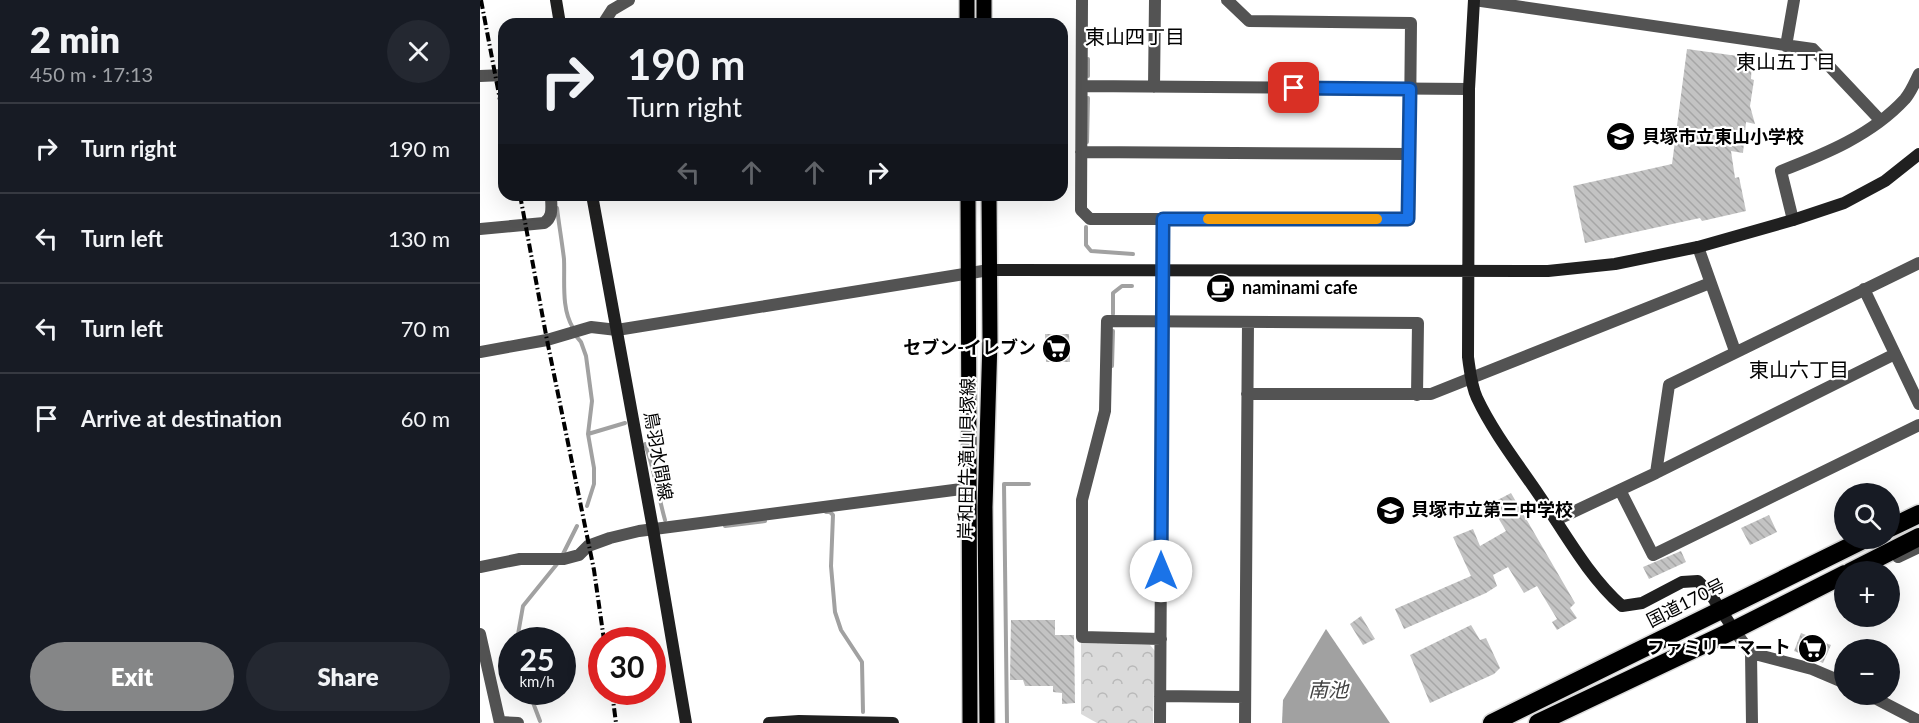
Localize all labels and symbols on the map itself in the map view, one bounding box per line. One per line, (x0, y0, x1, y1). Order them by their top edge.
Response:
district label: 東山四丁目 (1085, 24, 1185, 48)
district label: 東山五丁目 (1736, 49, 1836, 73)
pin (1268, 62, 1319, 113)
school or university icon: 貝塚市立東山小学校 (1605, 121, 1637, 153)
place label: 貝塚市立東山小学校 (1642, 125, 1804, 147)
cafe icon: naminami cafe (1205, 272, 1237, 304)
place label: naminami cafe (1242, 276, 1358, 298)
supermarket icon: セブン-イレブン (1041, 332, 1073, 364)
place label: セブン-イレブン (903, 336, 1036, 358)
district label: 東山六丁目 (1749, 357, 1849, 381)
street label: 岸和田牛滝山貝塚線 (954, 378, 978, 540)
street label: 鳥羽水間線 (640, 410, 678, 502)
school or university icon: 貝塚市立第三中学校 (1374, 494, 1406, 526)
place label: 貝塚市立第三中学校 (1411, 498, 1573, 520)
position arrow (1129, 539, 1193, 603)
street label: 国道170号 (1643, 573, 1729, 631)
speed limit sign: 30 (588, 627, 666, 705)
supermarket icon: ファミリーマート (1796, 632, 1828, 664)
place label: ファミリーマート (1647, 636, 1791, 658)
water label: 南池 (1308, 677, 1350, 701)

